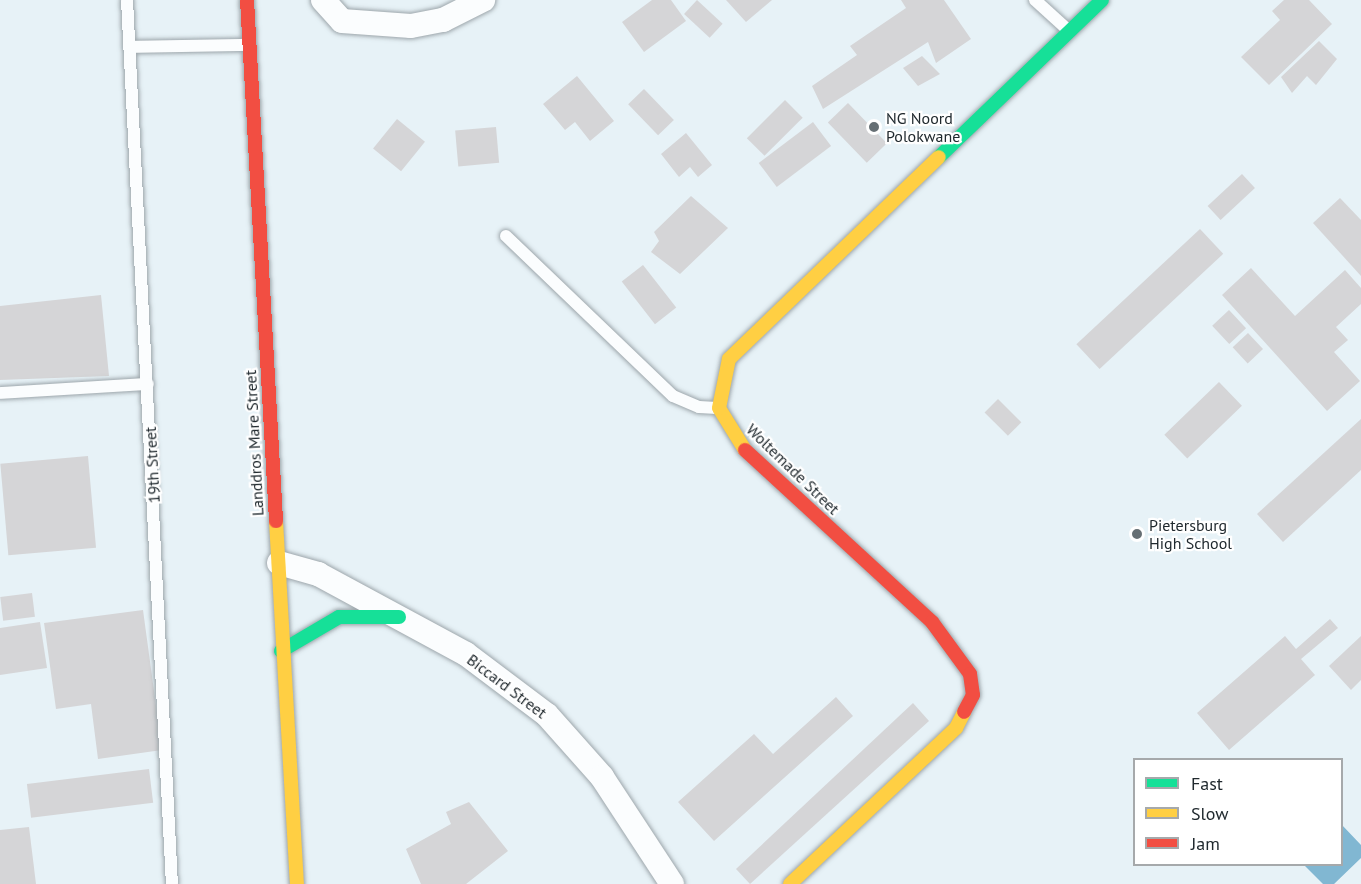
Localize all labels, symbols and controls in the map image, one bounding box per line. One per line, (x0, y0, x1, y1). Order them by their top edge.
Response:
place label: NG Noord Polokwane (886, 108, 960, 146)
marker: NG Noord Polokwane (867, 120, 881, 134)
street label: Landdros Mare Street (241, 370, 267, 516)
street label: Woltemade Street (742, 420, 844, 518)
street label: 19th Street (140, 426, 164, 504)
place label: Pietersburg High School (1149, 515, 1232, 553)
marker: Pietersburg High School (1130, 527, 1144, 541)
street label: Biccard Street (463, 650, 551, 722)
legend (1133, 758, 1343, 866)
text: Fast (1191, 772, 1223, 795)
text: Slow (1191, 802, 1229, 825)
text: Jam (1191, 832, 1220, 855)

